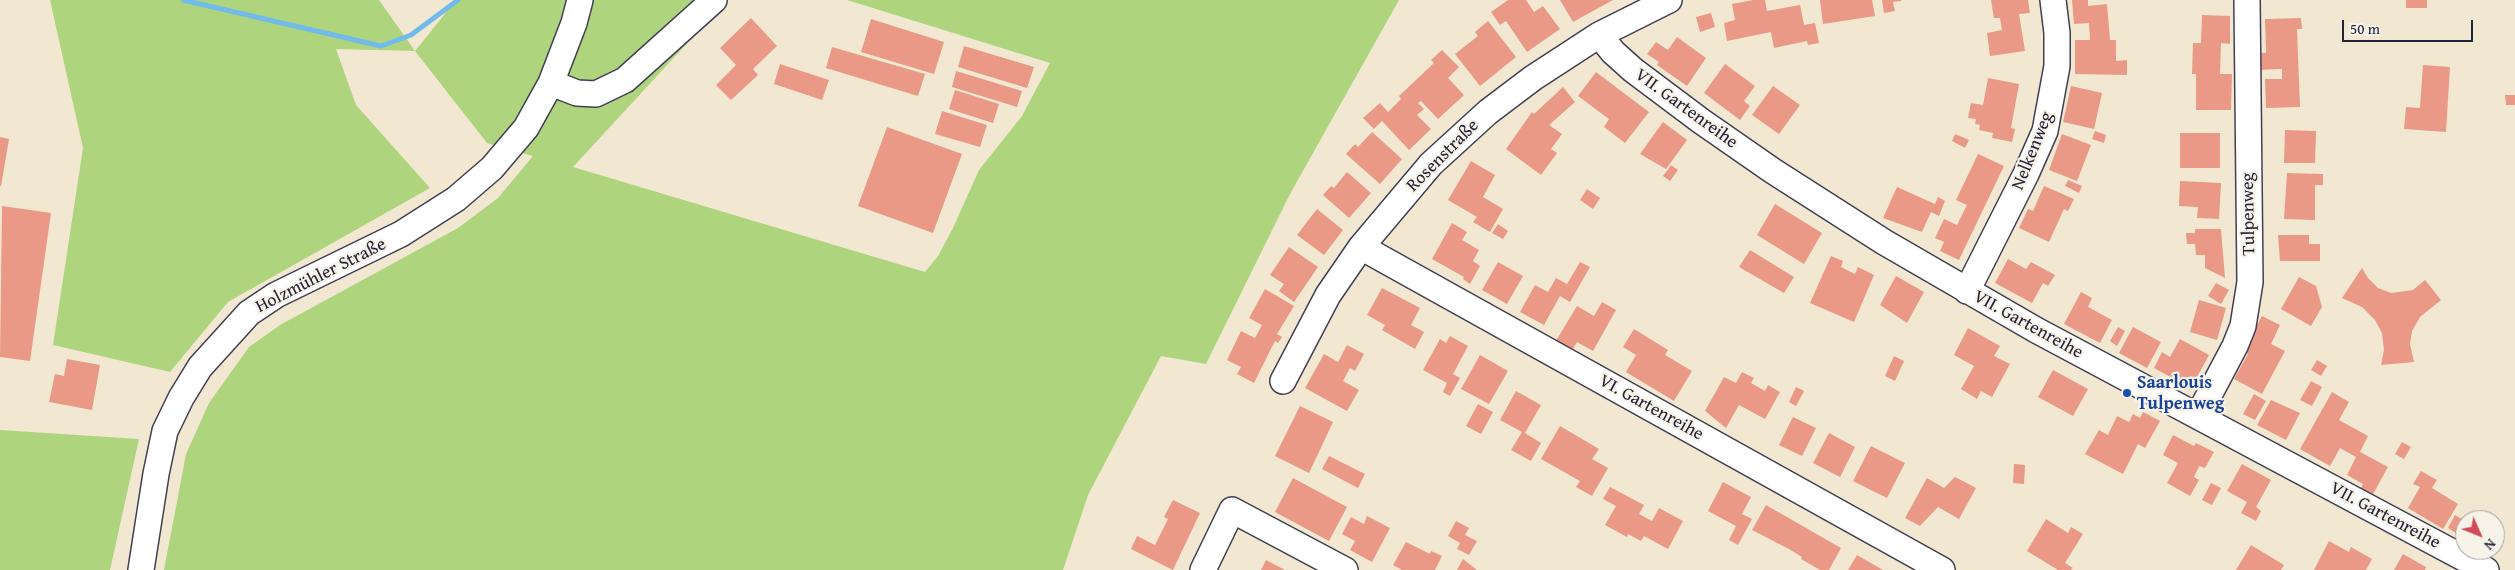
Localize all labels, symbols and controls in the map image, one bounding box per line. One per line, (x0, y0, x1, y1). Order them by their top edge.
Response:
scale bar (2345, 10, 2476, 42)
text: 50 m (2350, 18, 2380, 39)
street label: VII. Gartenreihe (1630, 64, 1742, 154)
street label: Nelkenweg (2008, 109, 2058, 193)
street label: Rosenstraße (1402, 115, 1484, 197)
street label: Tulpenweg (2237, 172, 2261, 256)
street label: Holzmühler Straße (252, 234, 390, 318)
street label: VII. Gartenreihe (1969, 286, 2087, 364)
street label: VI. Gartenreihe (1595, 370, 1707, 446)
place label: Saarlouis Tulpenweg (2137, 372, 2224, 414)
marker: Saarlouis Tulpenweg (2121, 387, 2133, 399)
street label: VII. Gartenreihe (2326, 478, 2444, 554)
north arrow (2455, 510, 2505, 560)
text: N (2480, 534, 2501, 555)

